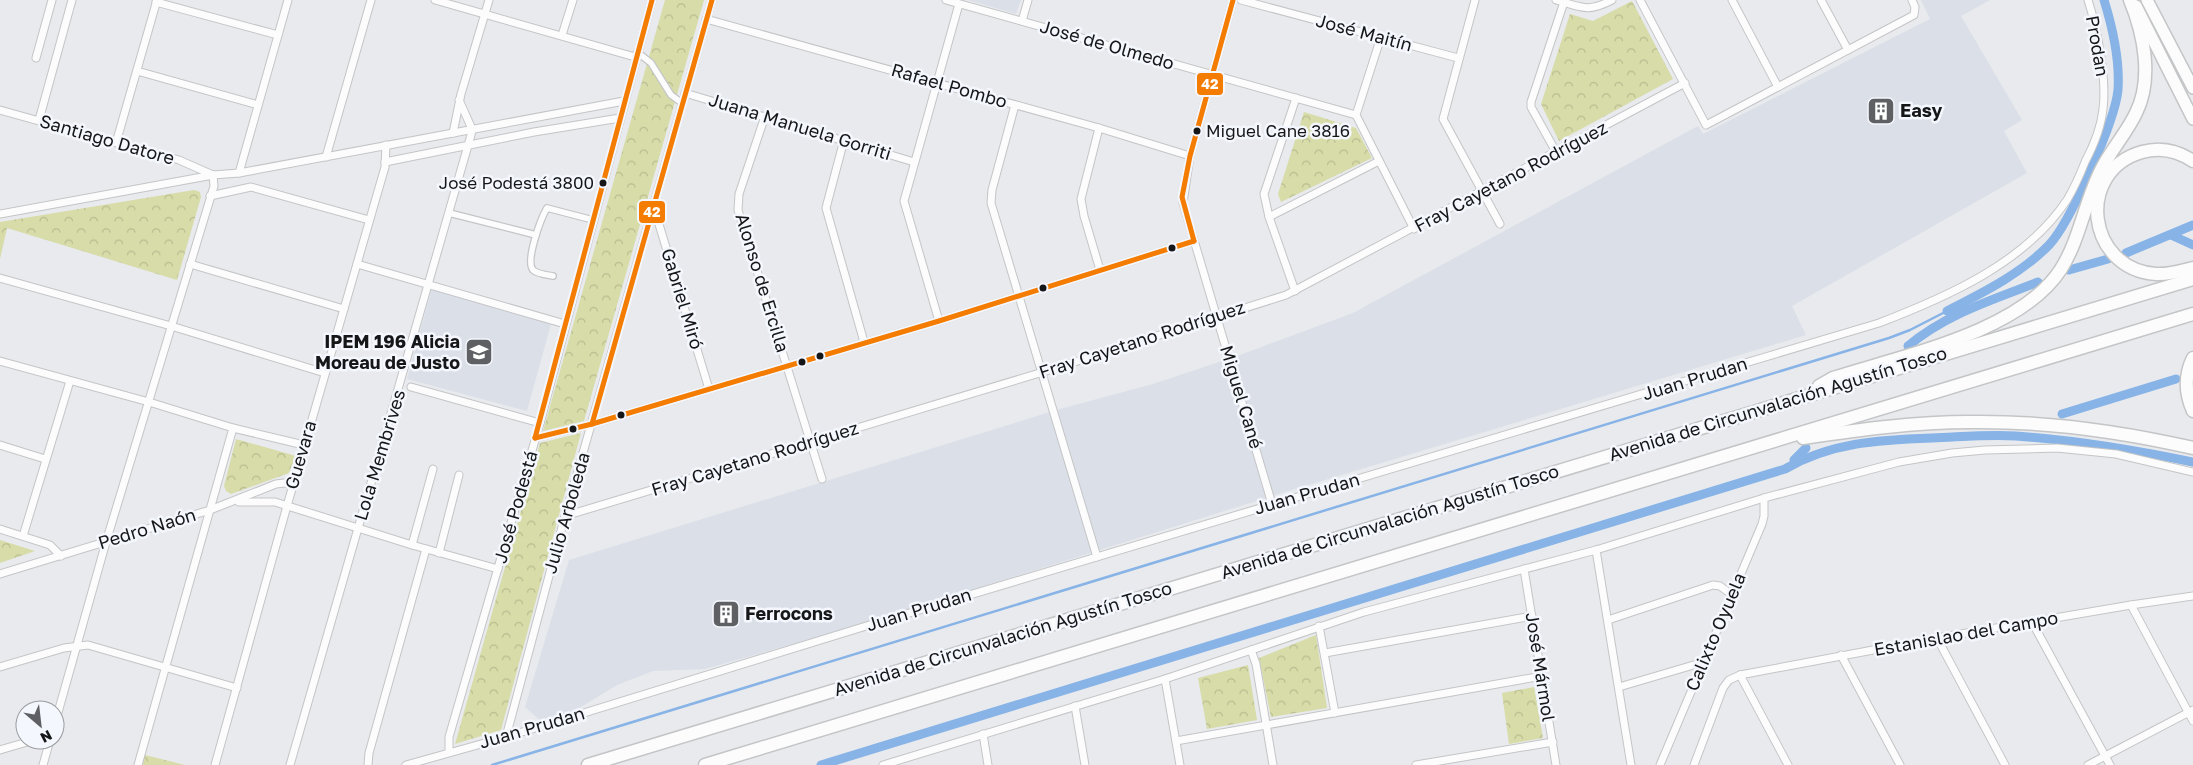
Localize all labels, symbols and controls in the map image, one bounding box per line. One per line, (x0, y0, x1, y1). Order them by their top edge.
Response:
street label: José Maitín (1314, 9, 1415, 55)
street label: José de Olmedo (1038, 14, 1177, 74)
street label: Prodan (2082, 14, 2114, 78)
street label: Rafael Pombo (889, 58, 1010, 112)
line badge: 42 (1196, 72, 1224, 96)
text: 42 (1201, 75, 1219, 92)
street label: Juana Manuela Gorriti (706, 88, 894, 164)
building icon: Easy (1866, 96, 1896, 126)
place label: Easy (1900, 99, 1943, 121)
street label: Santiago Datore (37, 109, 177, 169)
street label: Fray Cayetano Rodríguez (1410, 116, 1611, 236)
place label: Miguel Cane 3816 (1206, 120, 1350, 141)
marker: Miguel Cane 3816 (1192, 126, 1202, 136)
place label: José Podestá 3800 (439, 172, 594, 193)
marker: José Podestá 3800 (598, 178, 608, 188)
line badge: 42 (638, 200, 666, 224)
text: 42 (643, 203, 661, 220)
street label: Alonso de Ercilla (731, 211, 795, 355)
unlabelled marker (1167, 243, 1177, 253)
street label: Gabriel Miró (657, 246, 709, 352)
unlabelled marker (1038, 283, 1048, 293)
street label: Fray Cayetano Rodríguez (1036, 295, 1247, 383)
place label: IPEM 196 Alicia Moreau de Justo (315, 330, 460, 373)
school or university icon: IPEM 196 Alicia Moreau de Justo (464, 337, 494, 367)
street label: Avenida de Circunvalación Agustín Tosco (1606, 341, 1949, 465)
street label: Miguel Cané (1216, 342, 1268, 451)
unlabelled marker (815, 351, 825, 361)
street label: Juan Prudan (1640, 352, 1750, 404)
unlabelled marker (797, 357, 807, 367)
street label: Lola Membrives (349, 387, 409, 523)
unlabelled marker (616, 410, 626, 420)
street label: Fray Cayetano Rodríguez (649, 416, 861, 500)
street label: Guevara (280, 418, 320, 492)
unlabelled marker (568, 424, 578, 434)
street label: José Podestá (488, 448, 542, 566)
street label: Julio Arboleda (538, 450, 594, 576)
street label: Avenida de Circunvalación Agustín Tosco (1218, 459, 1561, 583)
street label: Juan Prudan (1251, 467, 1362, 519)
street label: Pedro Naón (95, 503, 198, 553)
street label: Calixto Oyuela (1680, 569, 1750, 694)
street label: Avenida de Circunvalación Agustín Tosco (831, 576, 1174, 700)
street label: Juan Prudan (864, 583, 974, 635)
building icon: Ferrocons (711, 599, 741, 629)
place label: Ferrocons (745, 602, 833, 624)
street label: Estanislao del Campo (1872, 606, 2060, 660)
street label: José Mármol (1521, 611, 1561, 723)
north arrow (15, 700, 65, 750)
street label: Juan Prudan (476, 701, 587, 753)
text: N (38, 727, 55, 747)

